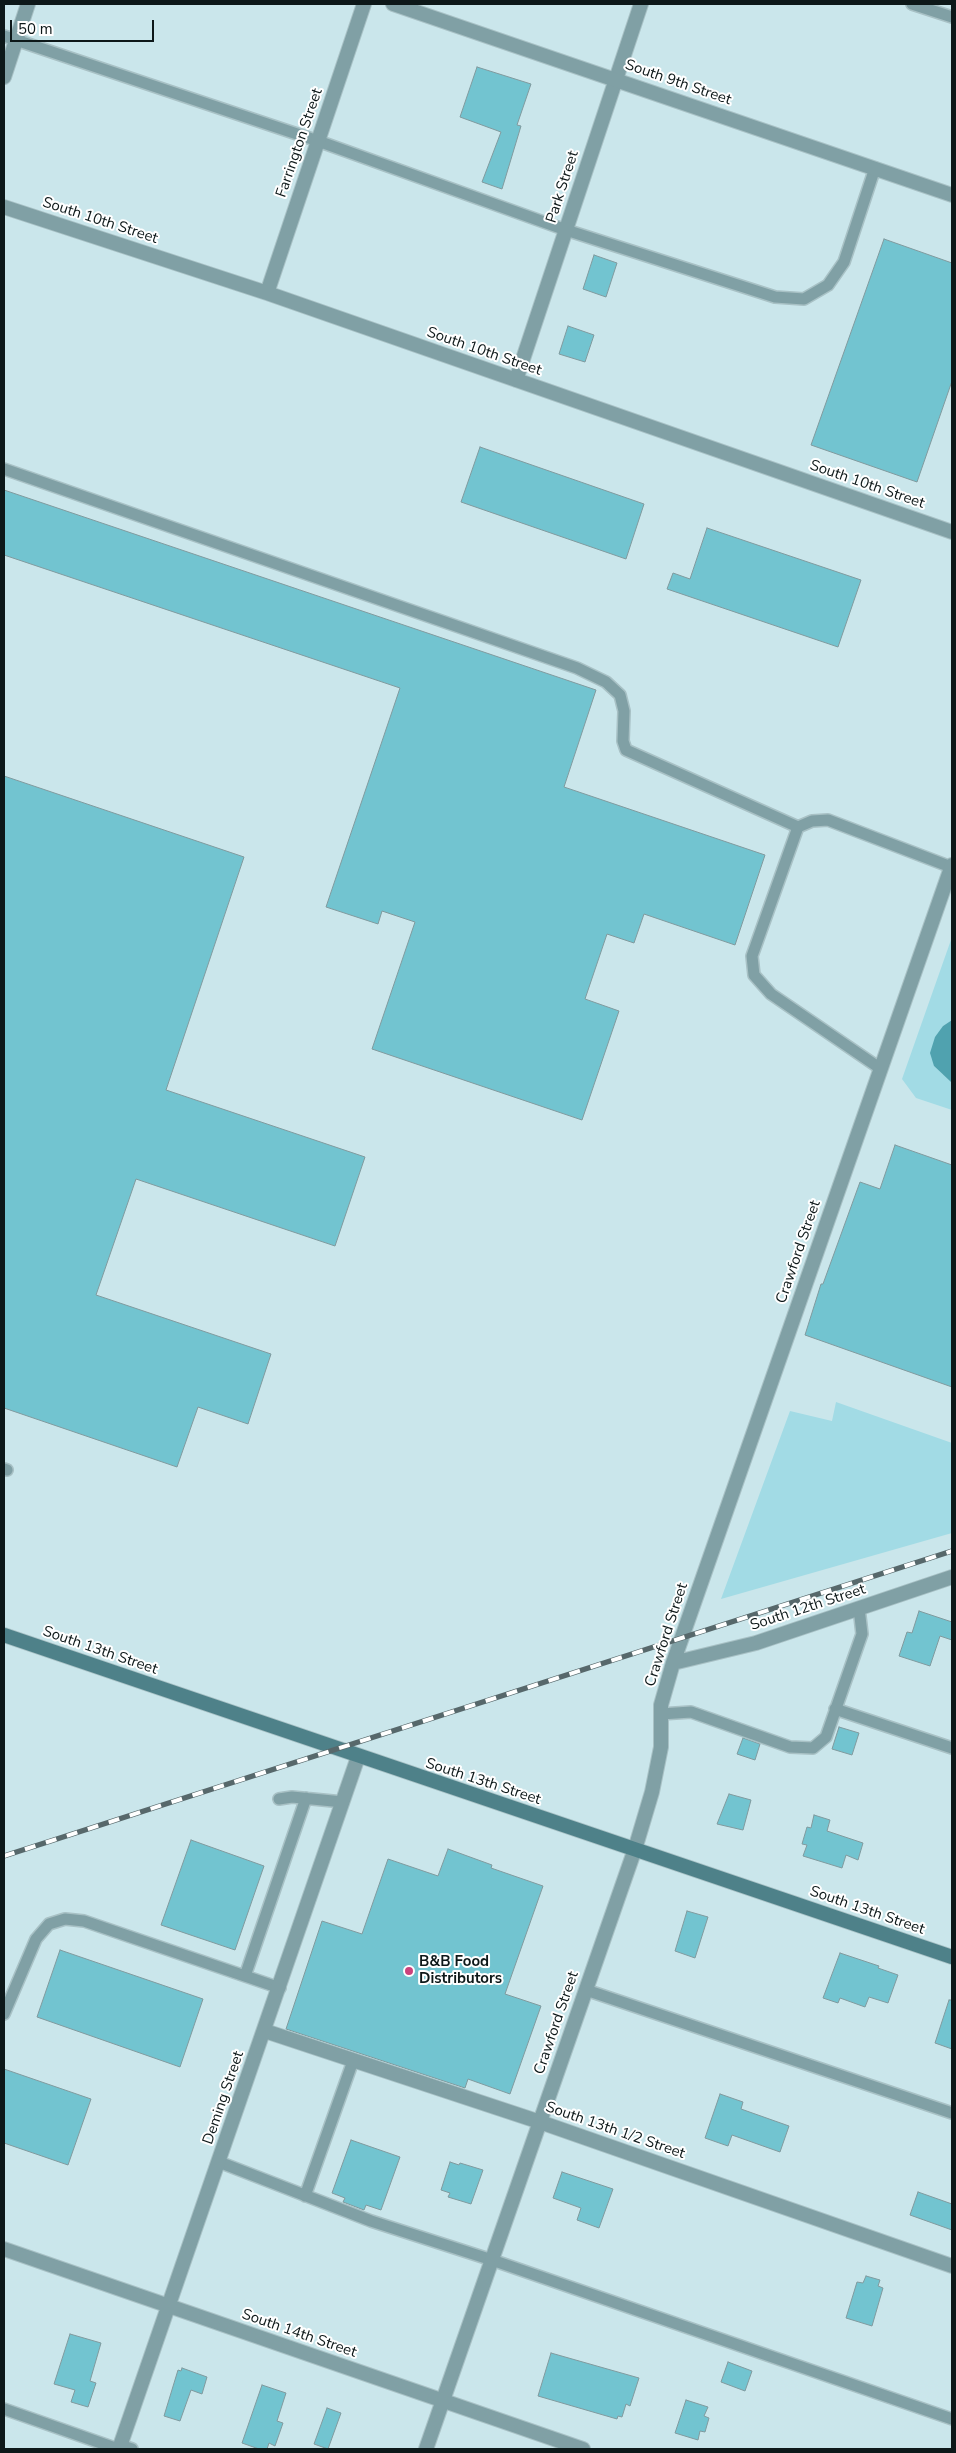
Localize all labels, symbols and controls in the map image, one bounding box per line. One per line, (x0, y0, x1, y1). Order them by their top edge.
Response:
scale bar (12, 10, 156, 42)
text: 50 m (18, 19, 53, 39)
street label: South 9th Street (623, 56, 733, 110)
street label: Farrington Street (273, 86, 327, 200)
street label: Park Street (543, 149, 583, 225)
street label: South 10th Street (40, 194, 160, 248)
street label: South 10th Street (424, 324, 544, 380)
street label: South 10th Street (807, 457, 927, 513)
street label: Crawford Street (773, 1198, 825, 1306)
street label: Crawford Street (642, 1581, 692, 1689)
street label: South 12th Street (748, 1581, 868, 1635)
street label: South 13th Street (40, 1623, 160, 1679)
street label: South 13th Street (423, 1755, 543, 1809)
street label: South 13th Street (807, 1883, 927, 1939)
place label: B&B Food Distributors (419, 1953, 502, 1988)
marker: B&B Food Distributors (403, 1965, 415, 1977)
street label: Crawford Street (531, 1969, 583, 2077)
street label: Deming Street (200, 2049, 248, 2147)
street label: South 13th 1/2 Street (543, 2099, 687, 2163)
street label: South 14th Street (239, 2306, 359, 2362)

